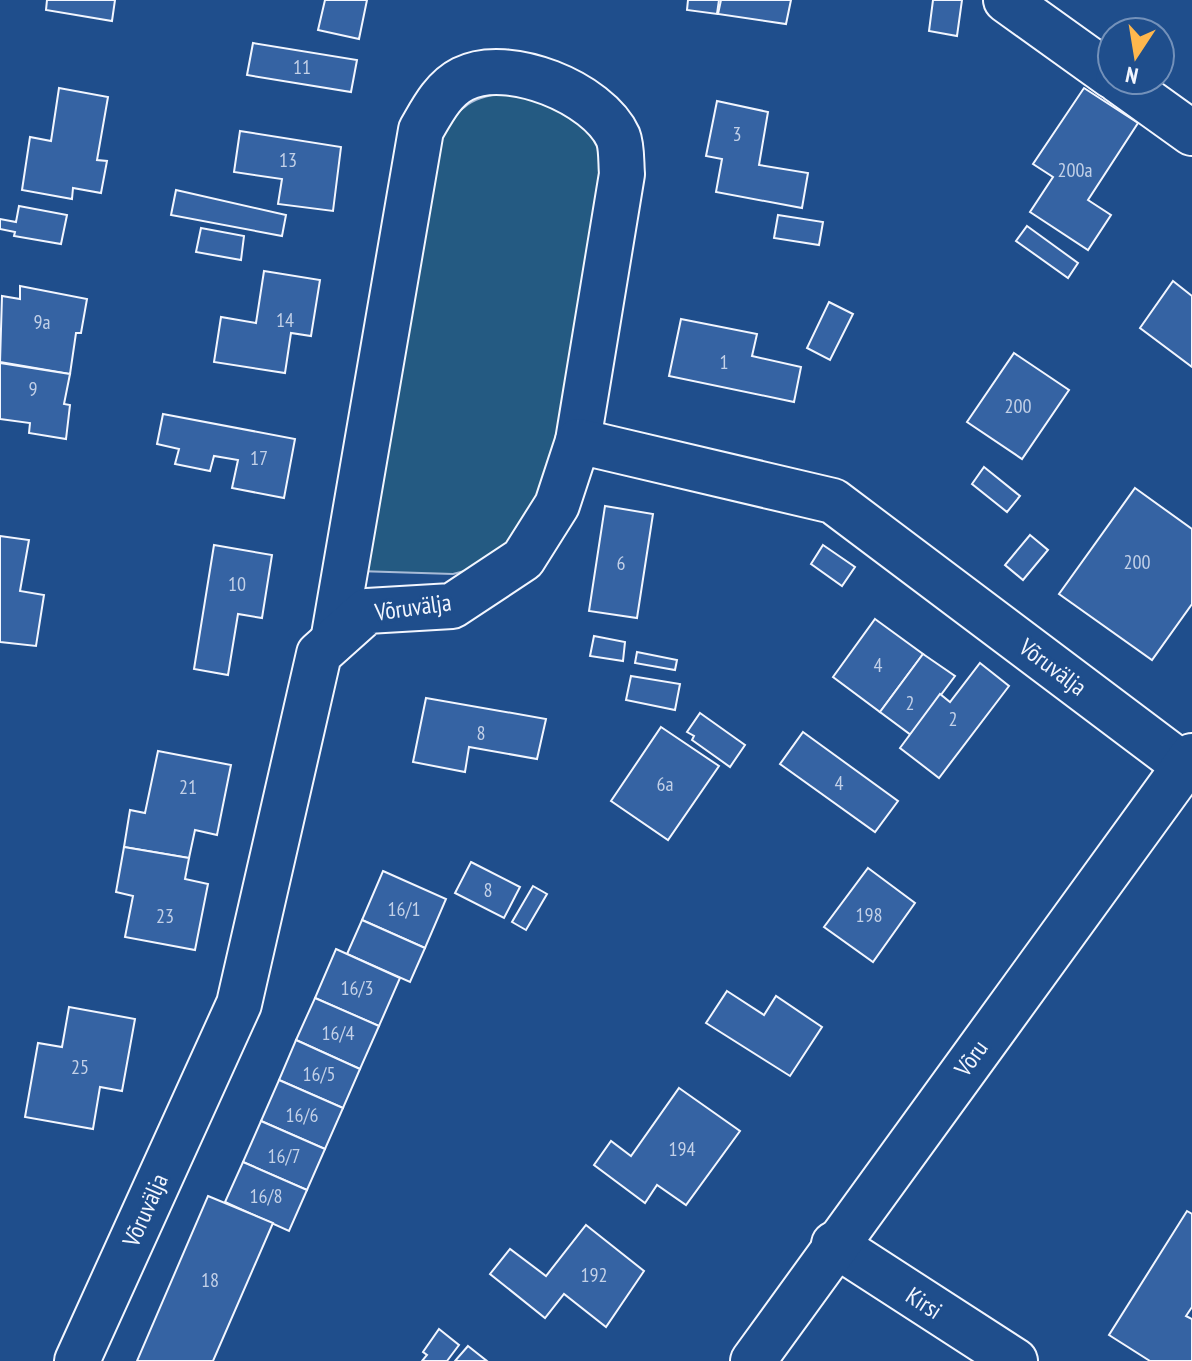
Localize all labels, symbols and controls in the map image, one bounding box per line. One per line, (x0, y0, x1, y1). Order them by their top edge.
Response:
north arrow (1096, 16, 1176, 96)
house number: 11 (293, 54, 311, 80)
text: N (1123, 61, 1141, 90)
house number: 3 (733, 121, 742, 147)
house number: 13 (279, 147, 297, 173)
house number: 200a (1058, 157, 1093, 183)
house number: 14 (276, 307, 294, 333)
house number: 9a (34, 309, 51, 335)
house number: 1 (720, 349, 729, 375)
house number: 9 (29, 376, 38, 402)
house number: 200 (1005, 393, 1032, 419)
house number: 17 (250, 445, 268, 471)
house number: 200 (1124, 549, 1151, 575)
house number: 6 (617, 550, 626, 576)
house number: 10 (228, 571, 246, 597)
street label: Võruvälja (372, 586, 453, 628)
street label: Võruvälja (1012, 631, 1093, 702)
house number: 4 (874, 652, 883, 678)
house number: 2 (906, 690, 915, 716)
house number: 2 (949, 706, 958, 732)
house number: 8 (477, 720, 486, 746)
house number: 4 (835, 770, 844, 796)
house number: 6a (657, 771, 674, 797)
house number: 21 (179, 774, 197, 800)
house number: 8 (484, 877, 493, 903)
house number: 16/1 (388, 896, 420, 922)
house number: 198 (856, 902, 883, 928)
house number: 23 (156, 903, 174, 929)
house number: 16/3 (341, 975, 373, 1001)
house number: 16/4 (322, 1020, 354, 1046)
street label: Võru (947, 1034, 995, 1083)
house number: 25 (71, 1054, 89, 1080)
house number: 16/5 (303, 1061, 335, 1087)
house number: 16/6 (286, 1102, 318, 1128)
house number: 194 (669, 1136, 696, 1162)
house number: 16/7 (268, 1143, 300, 1169)
street label: Võruvälja (115, 1169, 175, 1252)
house number: 16/8 (250, 1183, 282, 1209)
house number: 192 (581, 1262, 608, 1288)
house number: 18 (201, 1267, 219, 1293)
street label: Kirsi (900, 1280, 948, 1326)

